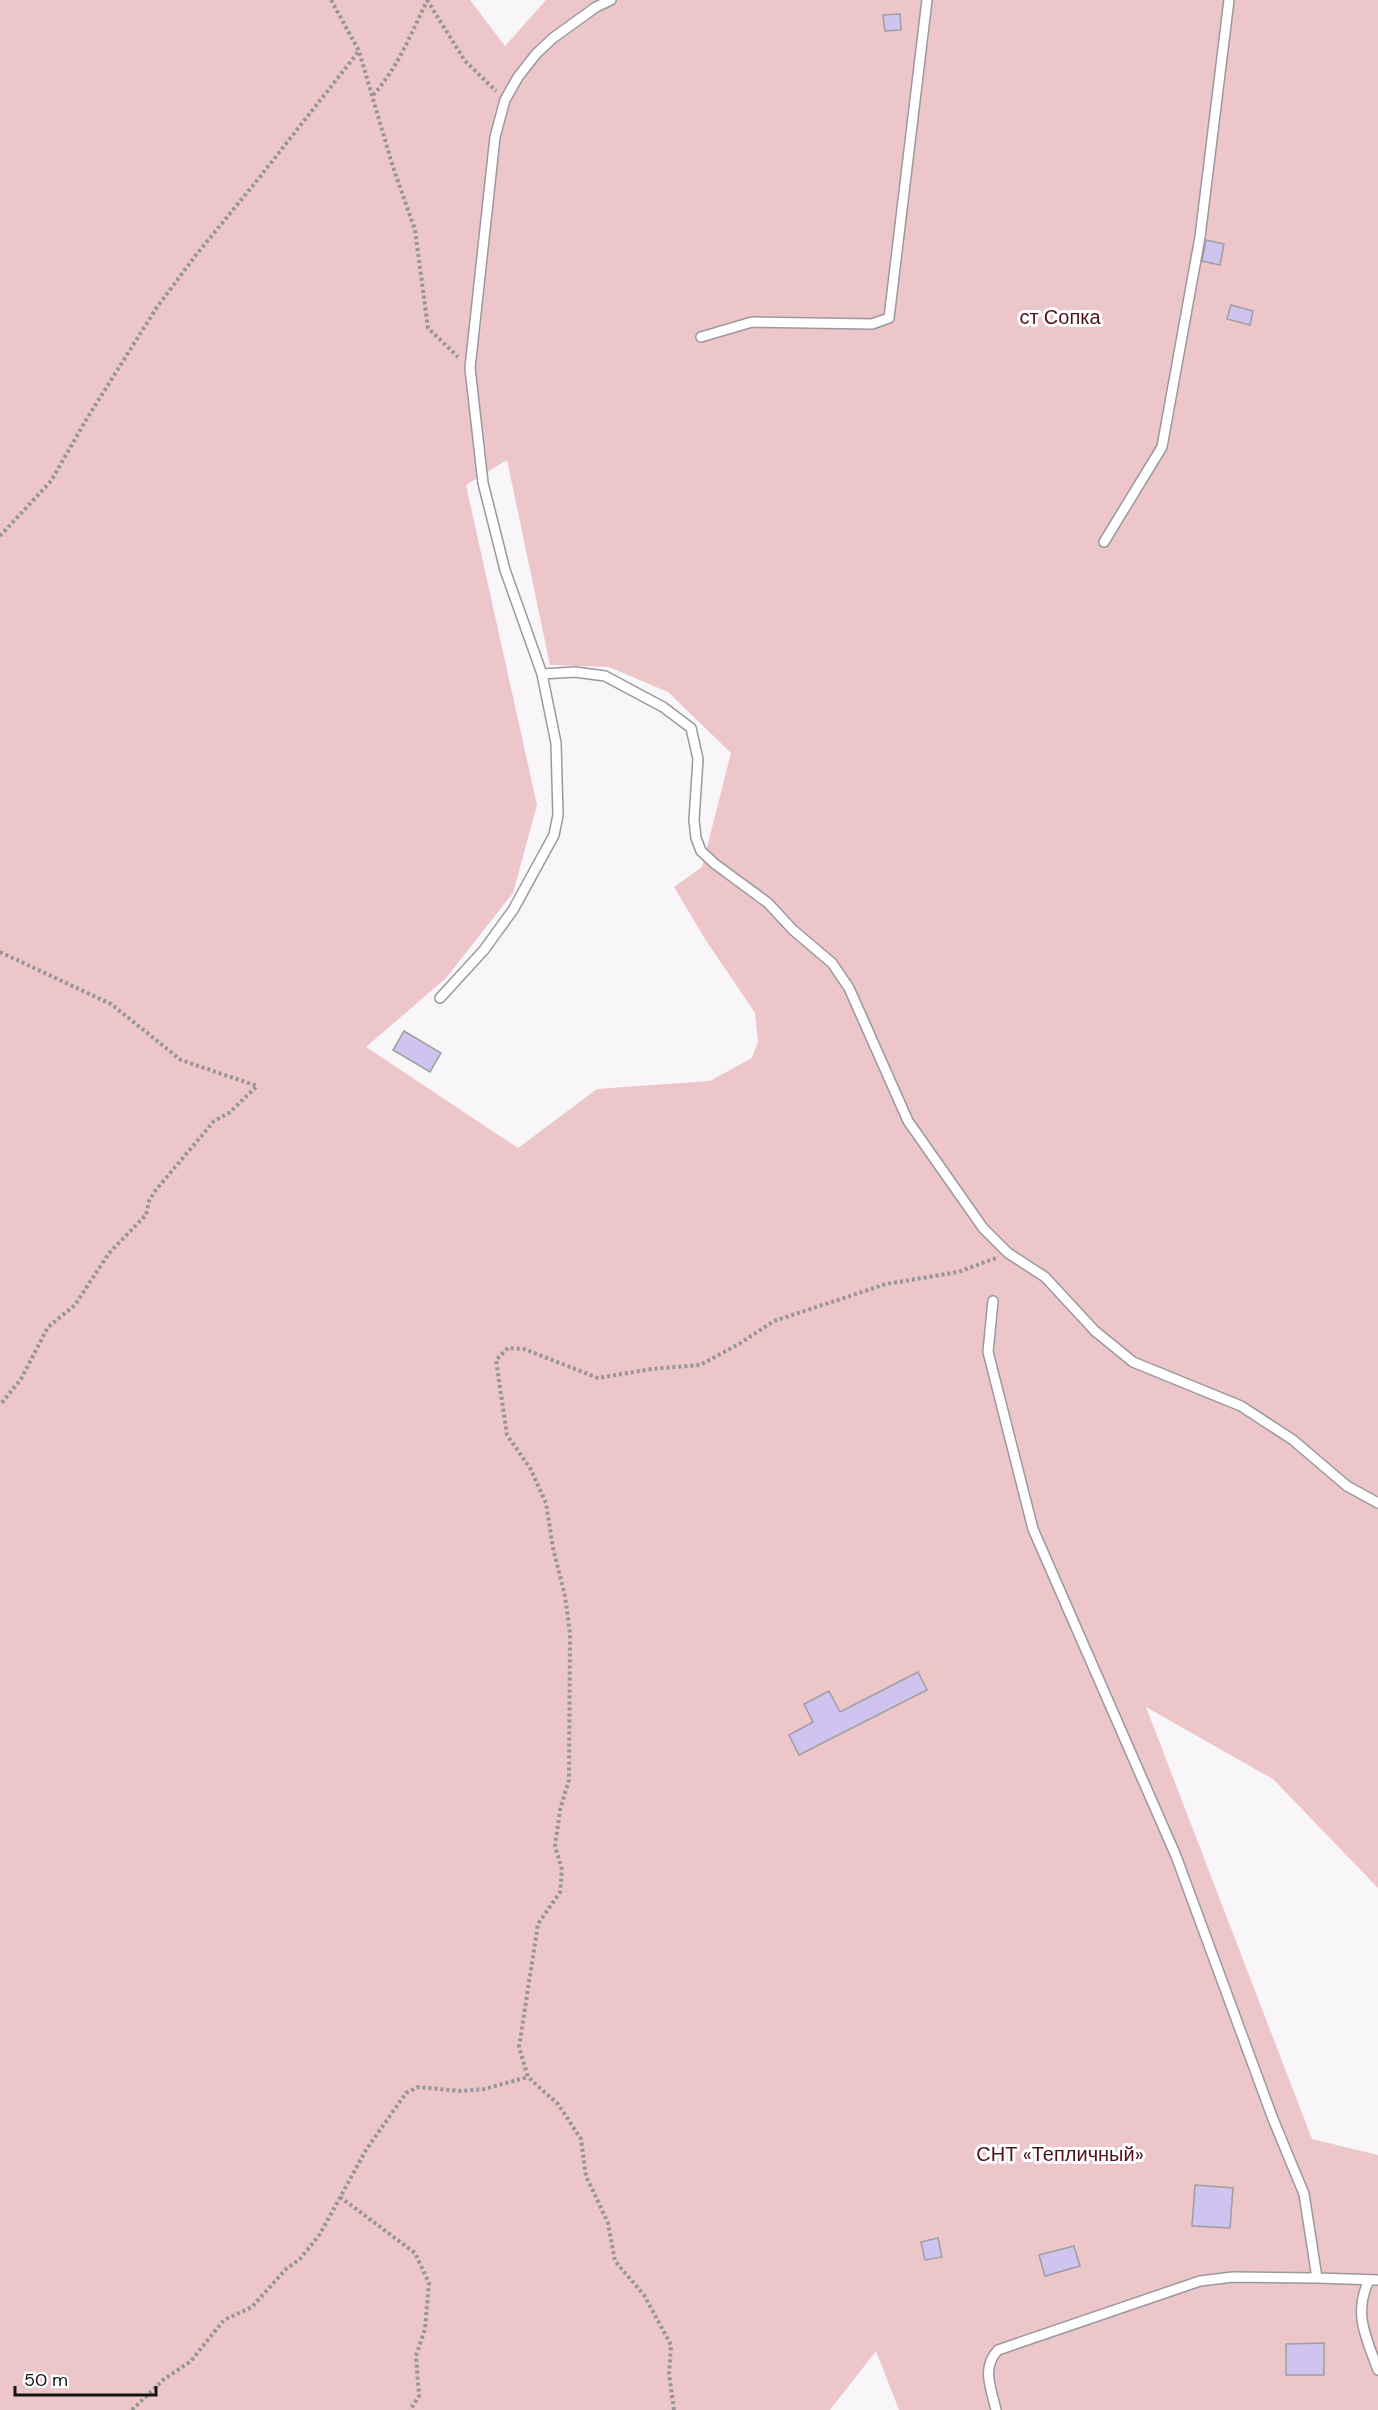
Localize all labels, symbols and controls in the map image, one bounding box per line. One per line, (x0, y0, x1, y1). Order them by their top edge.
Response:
park label: ст Сопка (1019, 304, 1101, 330)
park label: СНТ «Тепличный» (976, 2141, 1144, 2167)
scale bar (15, 2359, 156, 2397)
text: 50 m (24, 2368, 68, 2392)

